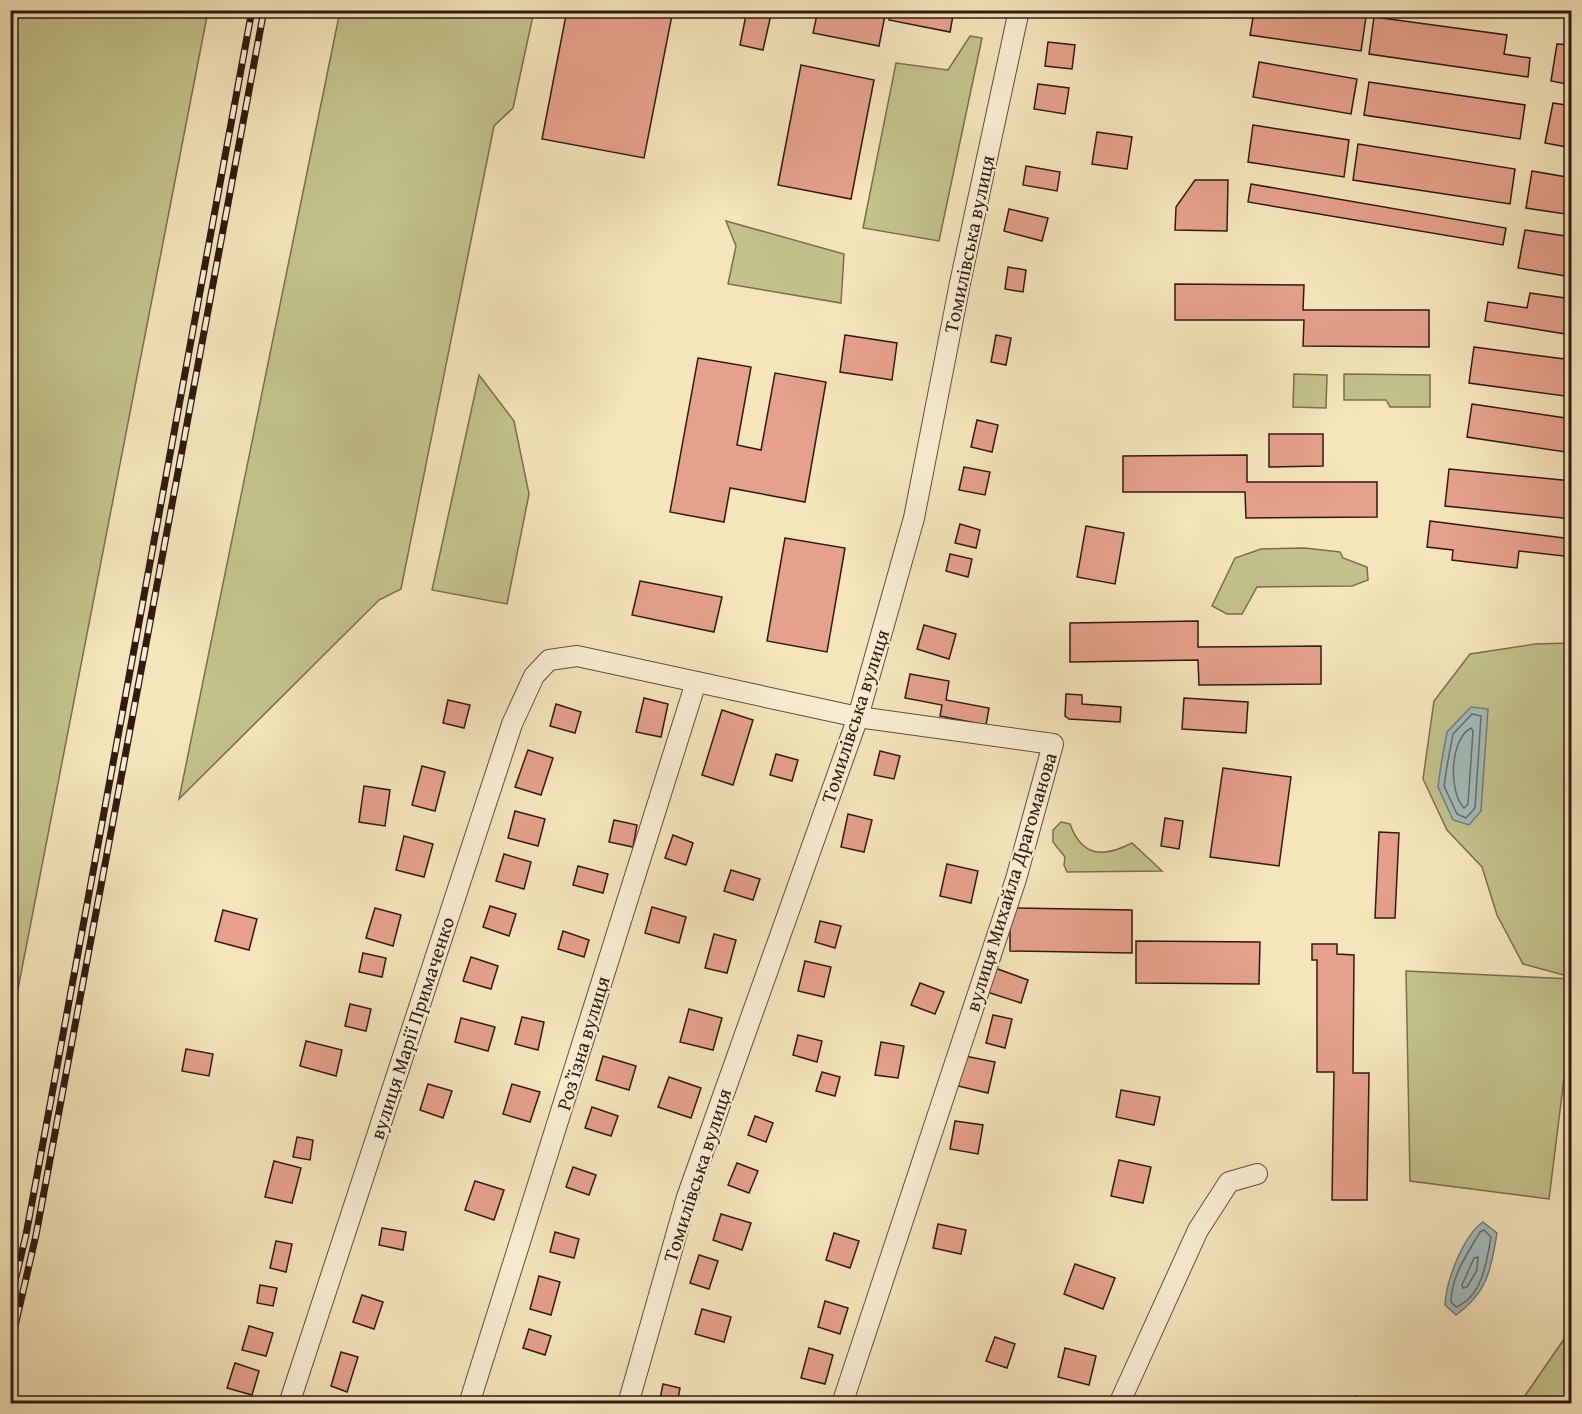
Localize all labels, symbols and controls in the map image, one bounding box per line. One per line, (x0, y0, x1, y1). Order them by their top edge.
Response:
street label: Томилівська вулиця (936, 152, 1002, 335)
street label: Томилівська вулиця (813, 625, 896, 806)
street label: вулиця Михайла Драгоманова (957, 748, 1064, 1015)
street label: вулиця Марії Примаченко (362, 913, 461, 1143)
street label: Розʼїзна вулиця (548, 972, 617, 1114)
street label: Томилівська вулиця (655, 1084, 738, 1265)

